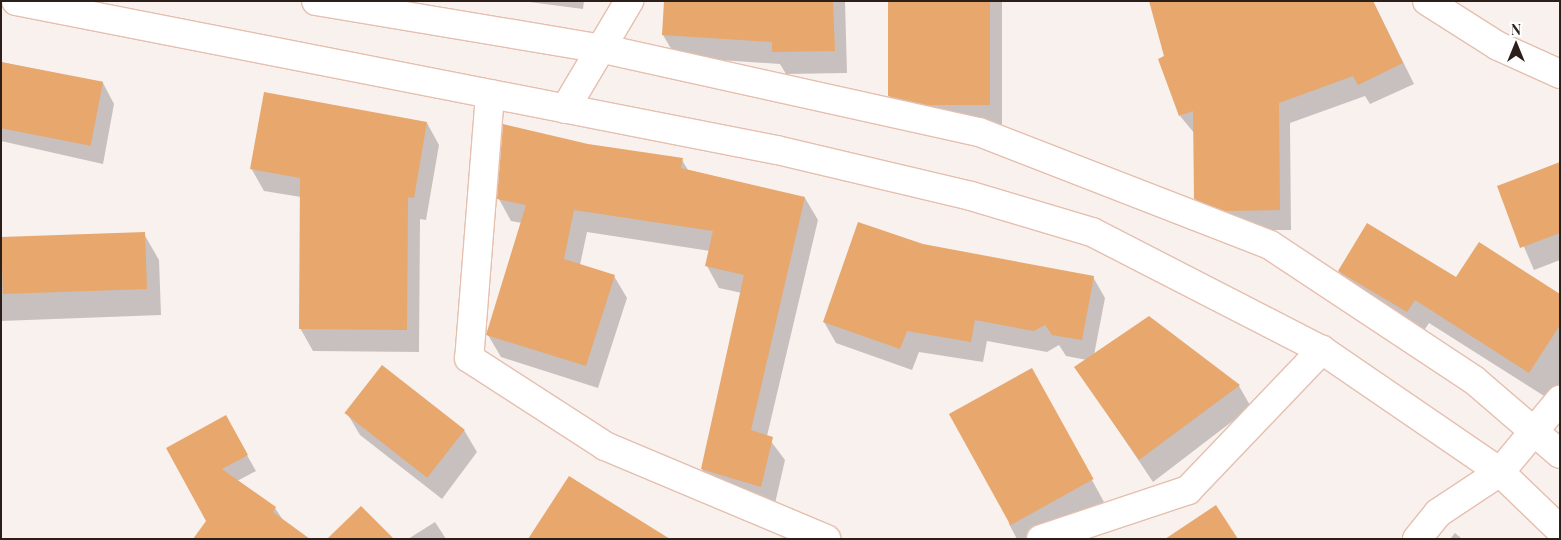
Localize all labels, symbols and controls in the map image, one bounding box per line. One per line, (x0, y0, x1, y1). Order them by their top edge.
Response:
north arrow (1491, 20, 1541, 70)
text: N (1511, 20, 1521, 39)

